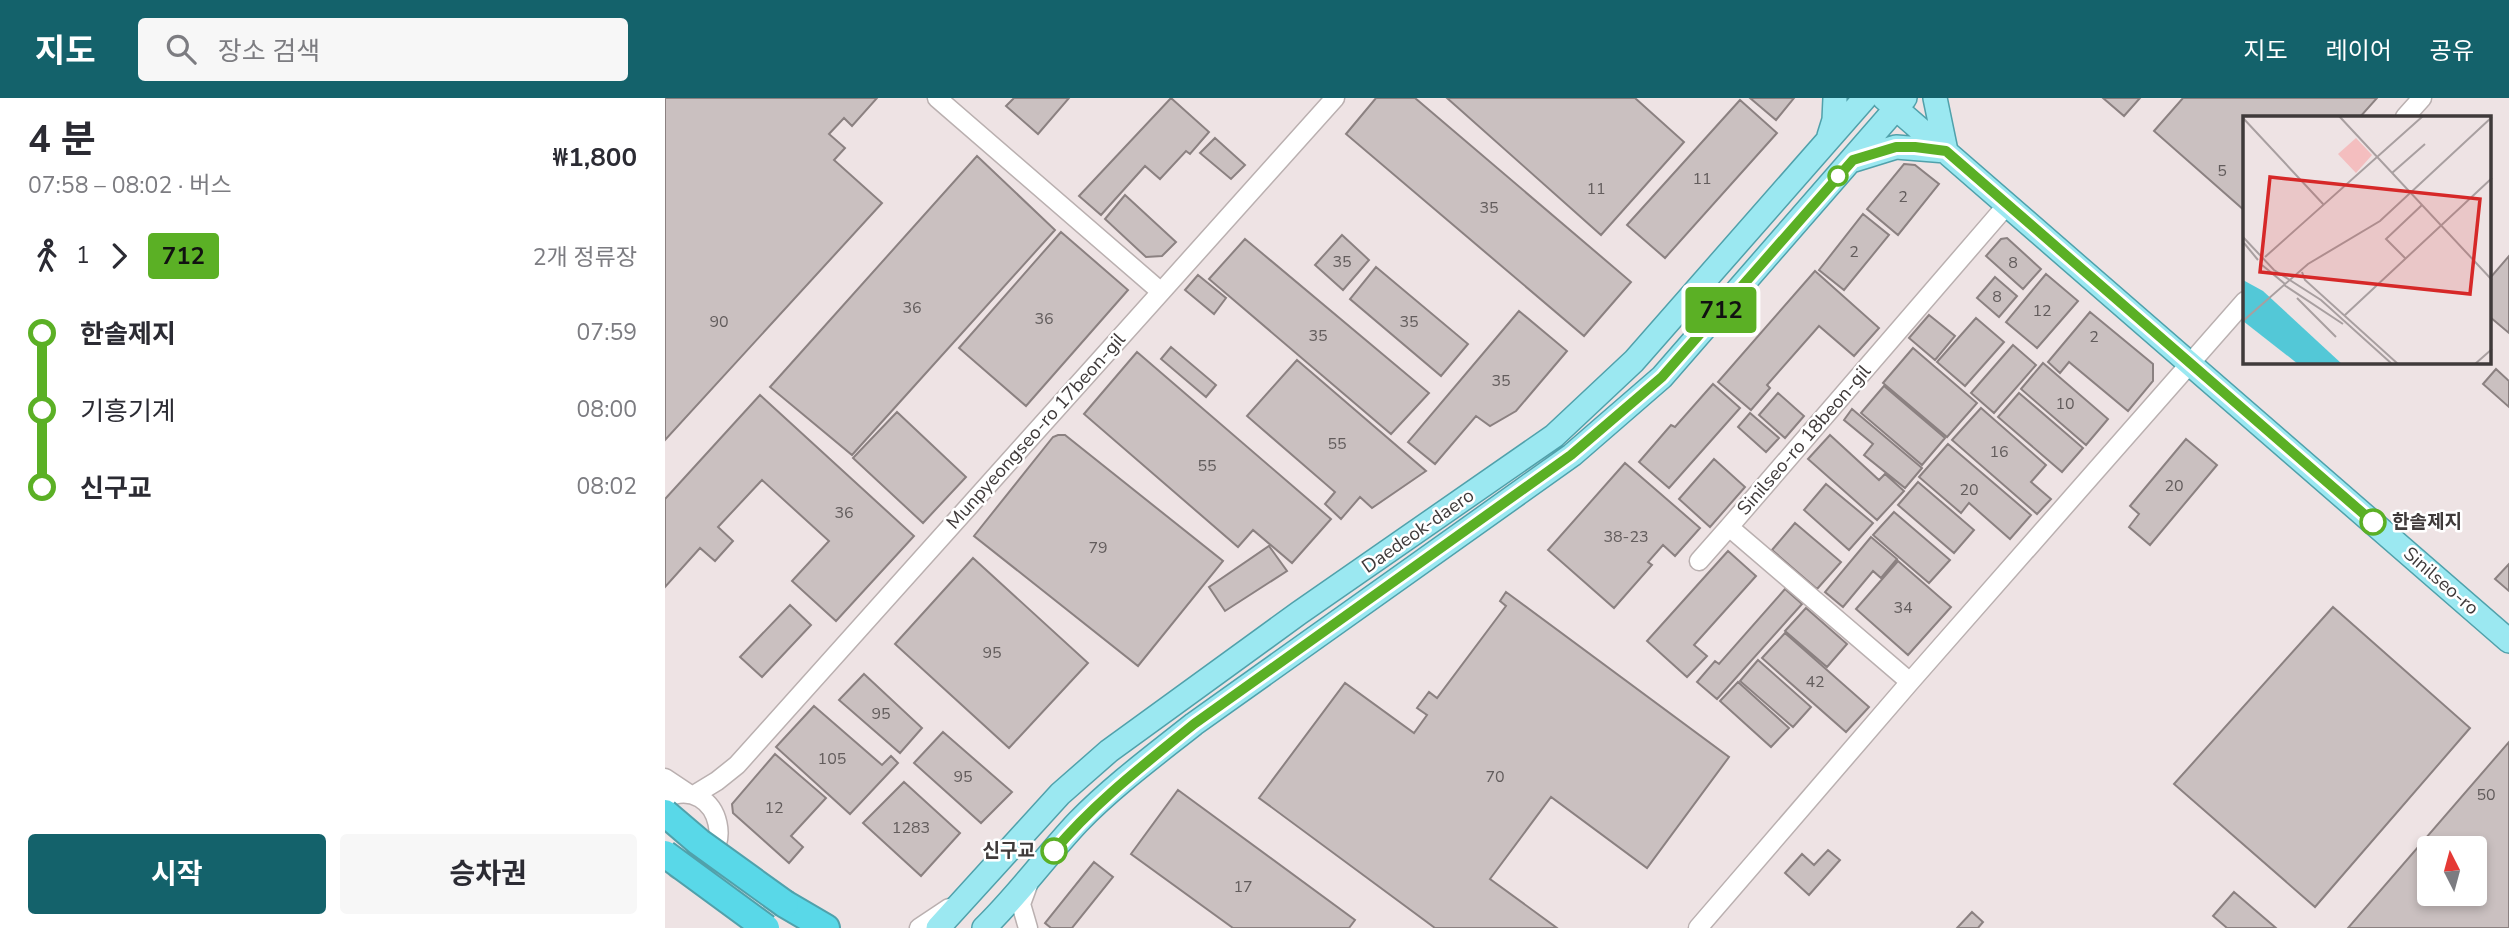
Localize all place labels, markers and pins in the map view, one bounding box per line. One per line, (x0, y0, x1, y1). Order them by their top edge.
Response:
unlabelled marker (1828, 166, 1848, 186)
marker: 한솔제지 (2360, 509, 2386, 535)
place label: 한솔제지 (2392, 509, 2462, 535)
place label: 신구교 (983, 838, 1035, 864)
marker: 신구교 (1041, 838, 1067, 864)

